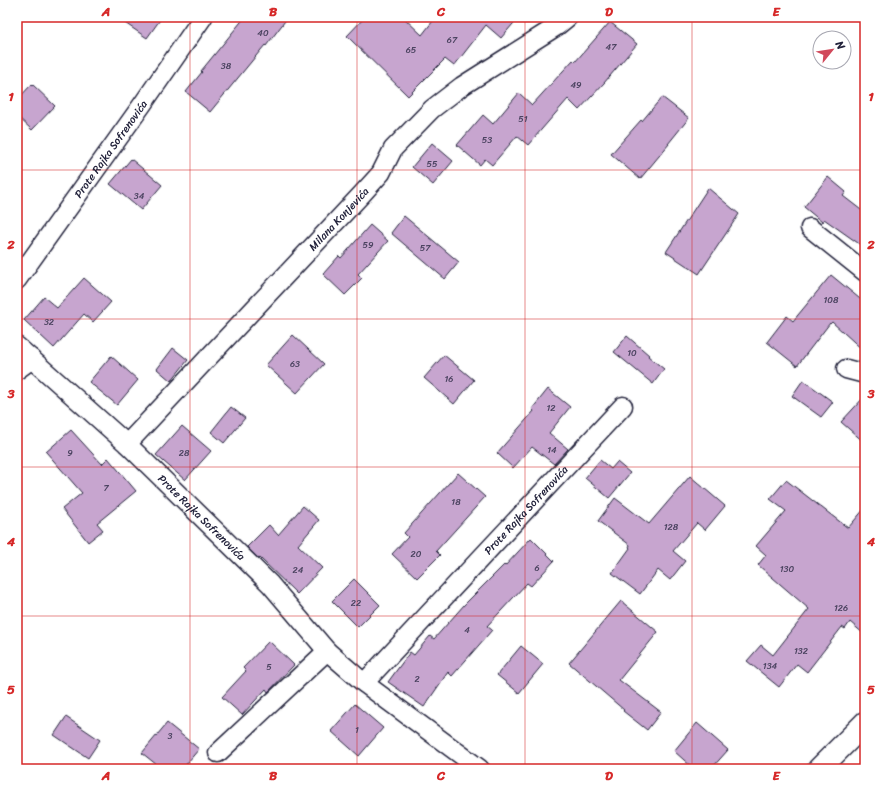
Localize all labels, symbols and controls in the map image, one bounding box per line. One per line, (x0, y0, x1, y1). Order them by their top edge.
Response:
text: A (101, 0, 110, 23)
text: B (269, 0, 278, 23)
text: C (436, 0, 446, 23)
text: D (605, 0, 613, 23)
text: E (772, 0, 781, 23)
house number: 40 (257, 25, 269, 41)
north arrow (812, 30, 852, 70)
house number: 67 (447, 32, 458, 48)
text: N (830, 36, 851, 54)
house number: 47 (606, 39, 617, 55)
house number: 65 (406, 42, 417, 58)
house number: 38 (221, 58, 232, 74)
house number: 49 (570, 77, 582, 93)
text: 1 (8, 85, 14, 108)
text: 1 (868, 85, 874, 108)
street label: Prote Rajka Sofrenovića (69, 96, 153, 202)
house number: 51 (518, 111, 528, 127)
house number: 53 (482, 132, 492, 148)
house number: 55 (427, 156, 438, 172)
street label: Milana Konjevića (304, 182, 374, 255)
house number: 34 (134, 188, 145, 204)
text: 2 (6, 233, 15, 256)
text: 2 (866, 233, 875, 256)
house number: 59 (362, 237, 374, 253)
house number: 57 (420, 240, 431, 256)
house number: 108 (824, 292, 839, 308)
house number: 32 (44, 314, 54, 330)
house number: 10 (627, 345, 637, 361)
house number: 63 (290, 356, 300, 372)
house number: 16 (445, 371, 453, 387)
text: 3 (6, 382, 15, 405)
text: 3 (866, 382, 875, 405)
house number: 12 (546, 400, 556, 416)
house number: 14 (547, 442, 557, 458)
house number: 9 (67, 445, 73, 461)
house number: 28 (179, 445, 190, 461)
street label: Prote Rajka Sofrenovića (479, 460, 573, 559)
street label: Prote Rajka Sofrenovića (153, 470, 250, 565)
house number: 7 (103, 480, 109, 496)
house number: 18 (451, 494, 461, 510)
house number: 128 (664, 519, 679, 535)
text: 4 (6, 530, 16, 553)
text: 4 (866, 530, 876, 553)
house number: 20 (411, 546, 422, 562)
house number: 6 (534, 560, 540, 576)
house number: 130 (780, 561, 795, 577)
house number: 24 (293, 562, 304, 578)
house number: 22 (351, 595, 361, 611)
house number: 126 (834, 600, 848, 616)
house number: 4 (464, 622, 470, 638)
house number: 132 (794, 643, 808, 659)
house number: 134 (763, 658, 778, 674)
house number: 5 (266, 659, 272, 675)
house number: 2 (414, 671, 420, 687)
text: 5 (7, 678, 15, 701)
text: 5 (867, 678, 875, 701)
house number: 1 (355, 722, 359, 738)
house number: 3 (168, 728, 173, 744)
text: A (101, 764, 110, 786)
text: B (269, 764, 278, 786)
text: C (436, 764, 446, 786)
text: D (605, 764, 613, 786)
text: E (772, 764, 781, 786)

